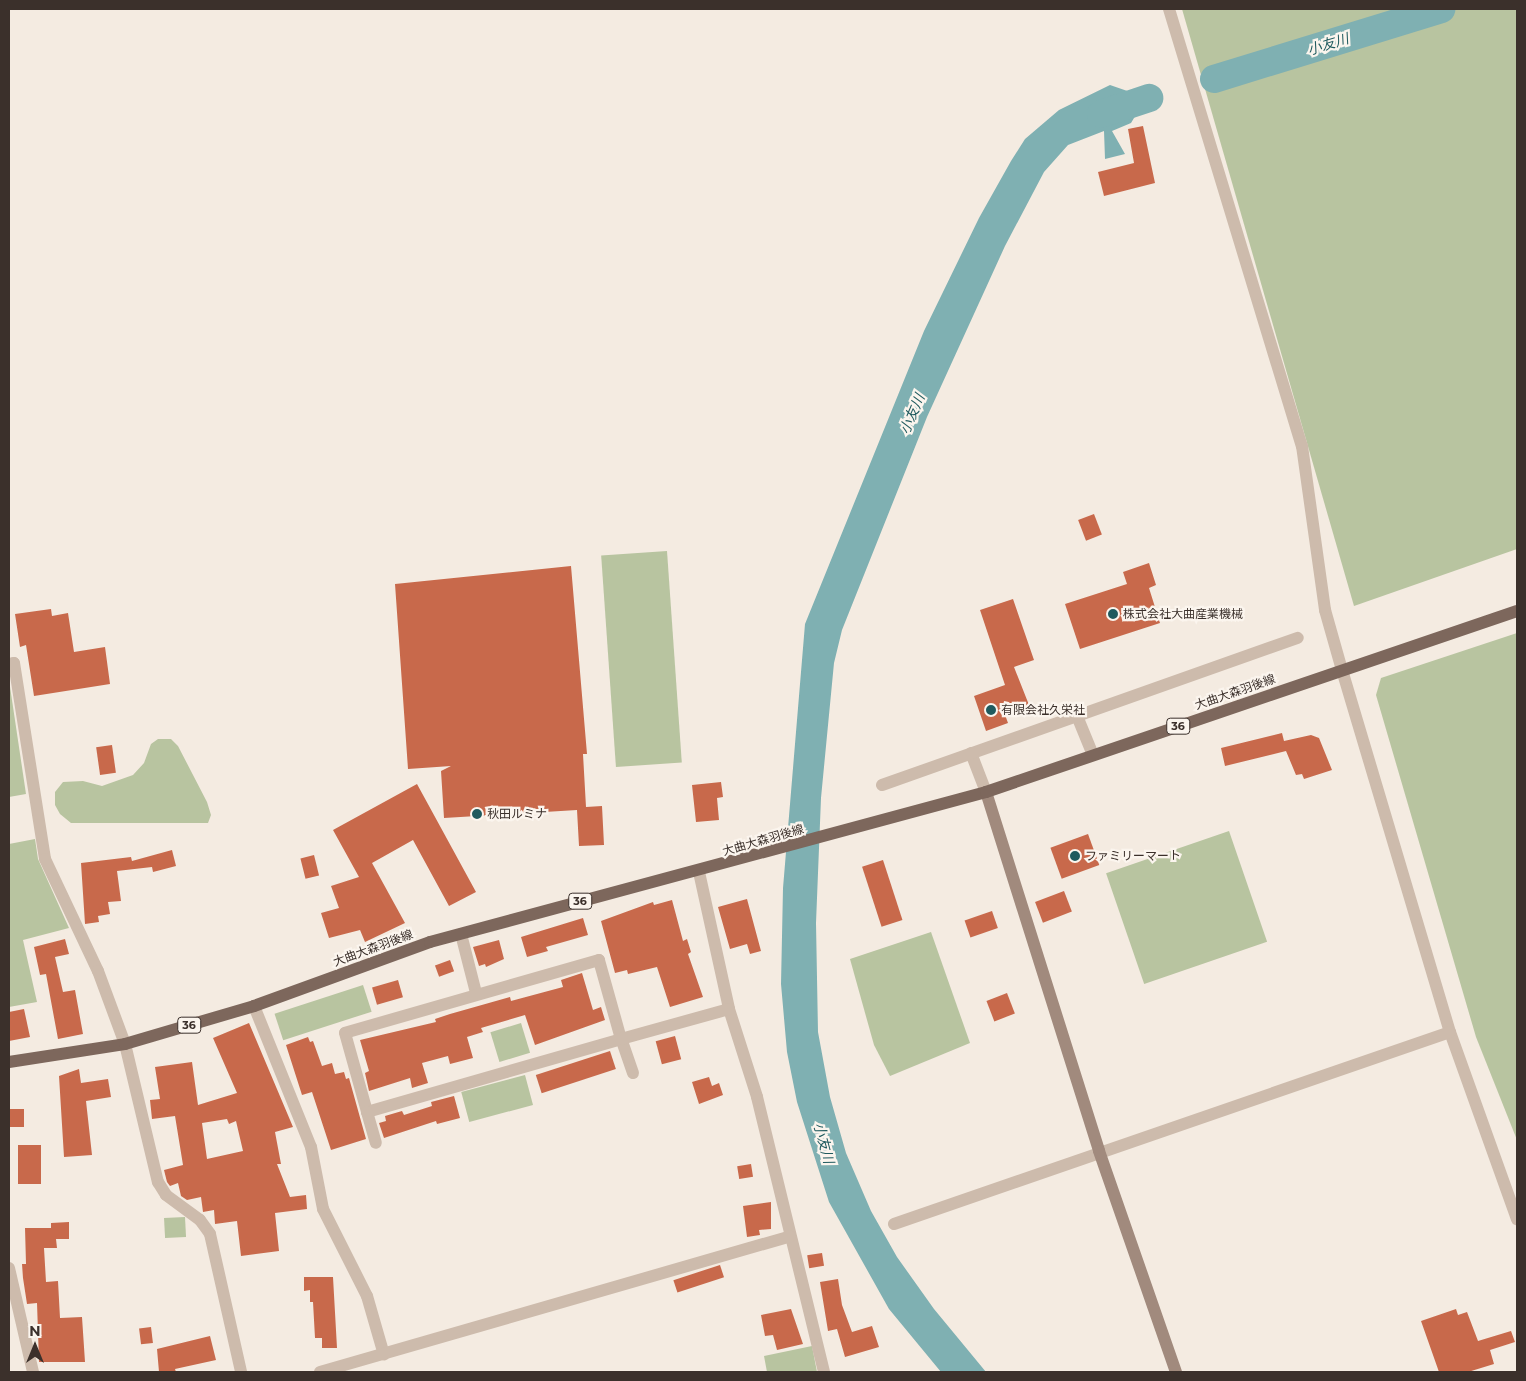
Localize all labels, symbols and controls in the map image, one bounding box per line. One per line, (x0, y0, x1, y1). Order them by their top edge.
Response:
water label: 小友川 (1305, 30, 1351, 58)
water label: 小友川 (896, 391, 928, 437)
place label: 株式会社大曲産業機械 (1123, 607, 1243, 621)
marker: 株式会社大曲産業機械 (1107, 608, 1119, 620)
street label: 大曲大森羽後線 (1193, 672, 1277, 712)
place label: 有限会社久栄社 (1001, 703, 1085, 717)
marker: 有限会社久栄社 (985, 704, 997, 716)
road number: 36 (1166, 718, 1190, 734)
place label: 秋田ルミナ (487, 807, 547, 821)
marker: 秋田ルミナ (471, 808, 483, 820)
street label: 大曲大森羽後線 (721, 822, 805, 858)
place label: ファミリーマート (1085, 849, 1181, 863)
marker: ファミリーマート (1069, 850, 1081, 862)
road number: 36 (568, 892, 592, 909)
street label: 大曲大森羽後線 (331, 927, 415, 969)
road number: 36 (176, 1016, 202, 1034)
water label: 小友川 (810, 1121, 838, 1165)
north arrow (10, 1321, 60, 1371)
text: N (29, 1322, 41, 1340)

